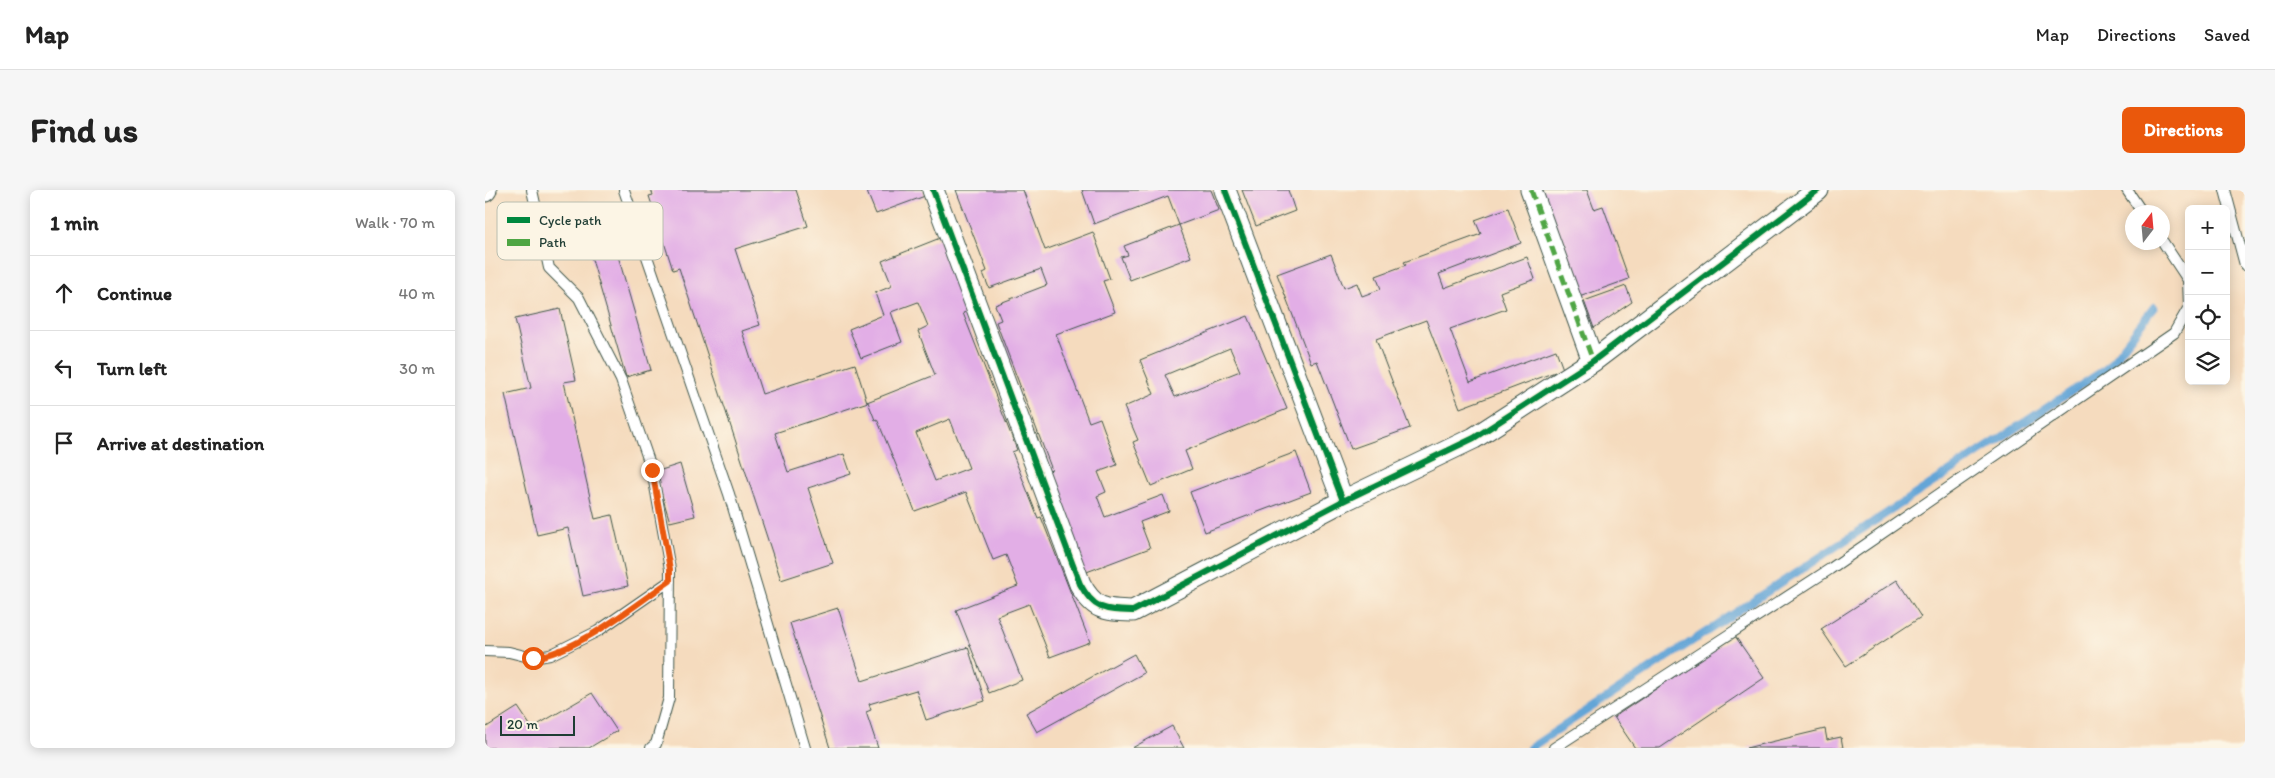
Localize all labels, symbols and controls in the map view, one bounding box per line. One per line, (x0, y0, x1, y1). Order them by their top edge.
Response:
text: Map (25, 20, 69, 49)
text: Map (2036, 24, 2069, 46)
text: Directions (2097, 24, 2176, 46)
text: Saved (2204, 24, 2250, 46)
button: Directions (2122, 107, 2245, 153)
text: Find us (30, 109, 138, 151)
legend (497, 202, 663, 260)
north arrow (2125, 205, 2170, 250)
map controls (2185, 205, 2230, 385)
button: + (2185, 205, 2230, 250)
text: 1 min (50, 210, 99, 235)
text: Cycle path (539, 212, 602, 229)
text: Walk · 70 m (355, 213, 435, 232)
text: Path (539, 234, 566, 251)
button: − (2185, 250, 2230, 295)
icon: ahead (50, 279, 78, 307)
text: Continue (97, 282, 172, 305)
text: 40 m (398, 284, 435, 303)
button: locate (2185, 295, 2230, 340)
button: layers (2185, 340, 2230, 385)
icon: left (50, 354, 78, 382)
text: Turn left (97, 357, 167, 380)
text: 30 m (399, 359, 435, 378)
icon: arrive (50, 429, 78, 457)
text: Arrive at destination (97, 432, 264, 455)
route end (641, 459, 664, 482)
route start (522, 647, 545, 670)
scale bar (500, 713, 575, 736)
text: 20 m (507, 716, 538, 733)

